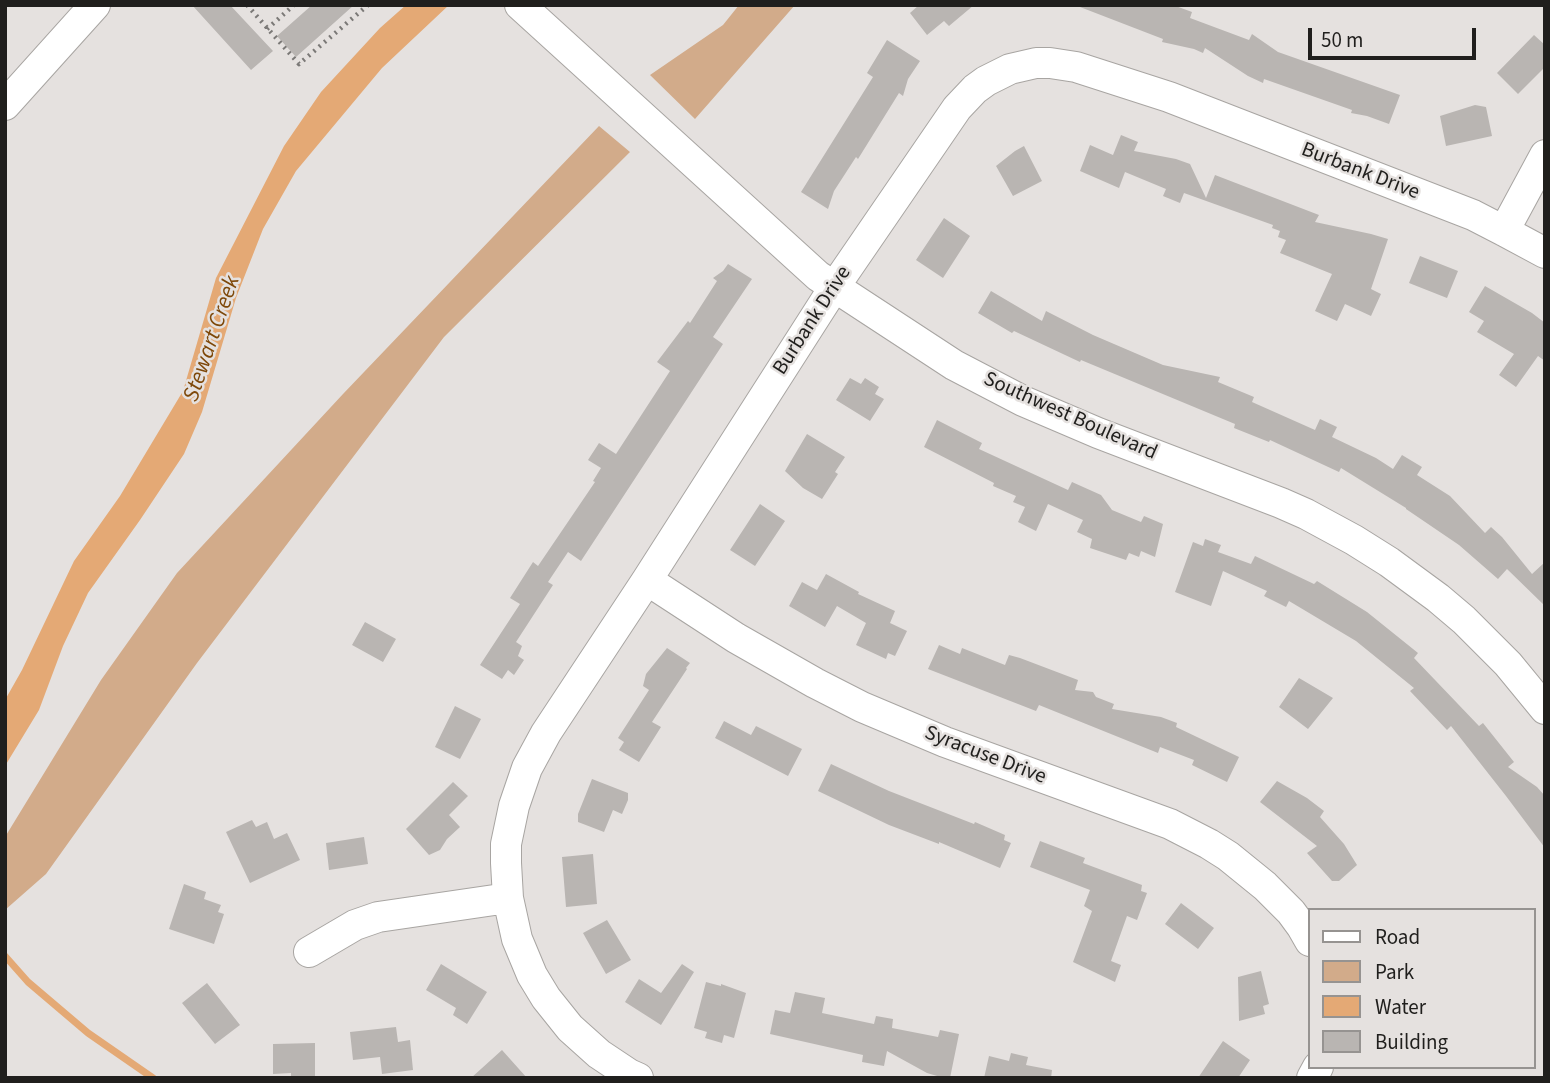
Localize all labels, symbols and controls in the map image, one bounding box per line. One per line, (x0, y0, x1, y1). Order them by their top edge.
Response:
scale bar (1312, 14, 1480, 58)
text: 50 m (1321, 25, 1363, 55)
street label: Burbank Drive (1297, 138, 1423, 206)
street label: Burbank Drive (769, 262, 857, 380)
water label: Stewart Creek (179, 272, 247, 406)
street label: Southwest Boulevard (979, 367, 1161, 467)
street label: Syracuse Drive (921, 721, 1049, 791)
legend (1308, 908, 1536, 1069)
text: Road (1375, 922, 1420, 952)
text: Park (1375, 957, 1414, 987)
text: Water (1375, 992, 1426, 1022)
text: Building (1375, 1027, 1448, 1057)

